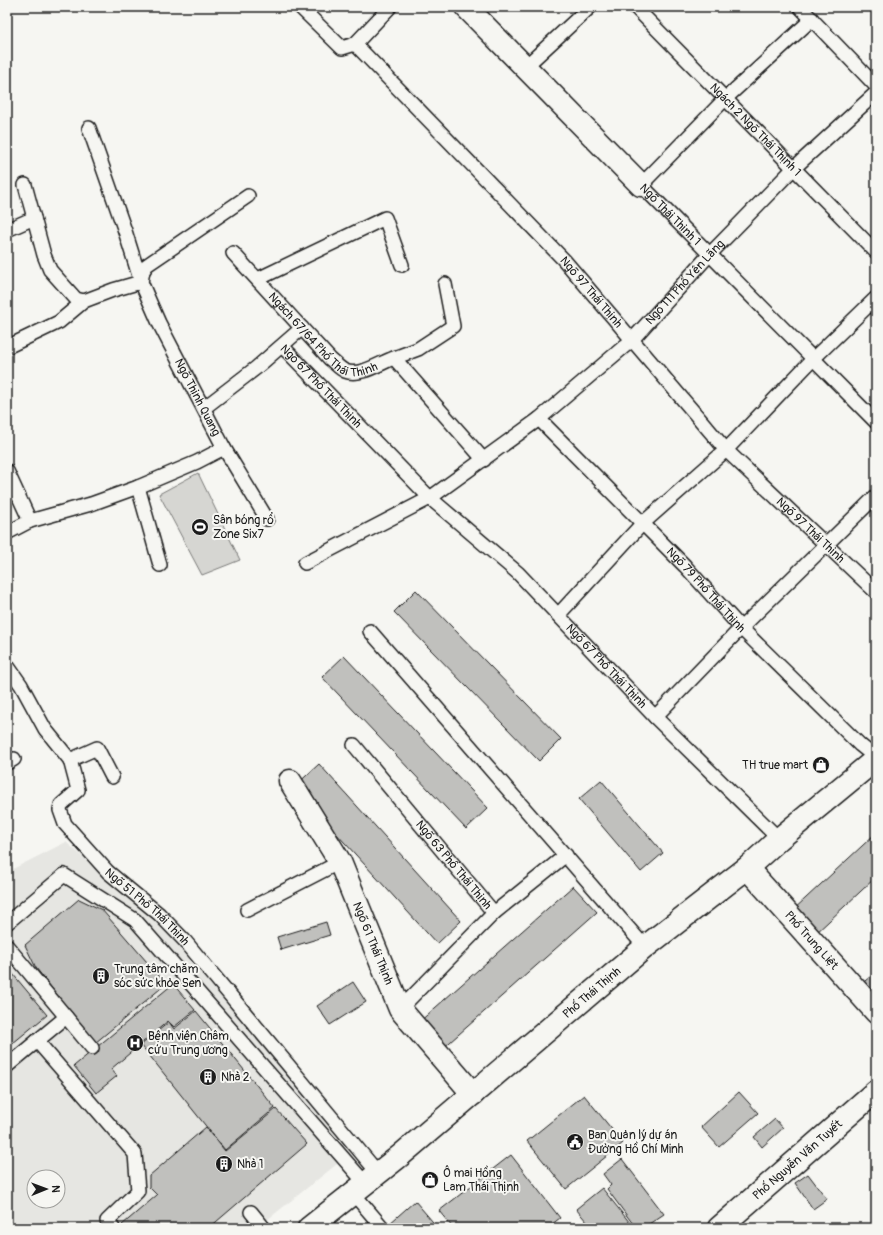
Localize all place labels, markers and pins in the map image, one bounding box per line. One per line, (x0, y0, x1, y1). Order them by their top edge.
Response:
place label: Sân bóng rổ Zone Six7 (213, 512, 274, 542)
sports icon: Sân bóng rổ Zone Six7 (190, 517, 210, 537)
shop icon: TH true mart (811, 755, 831, 775)
place label: TH true mart (742, 758, 808, 773)
place label: Trung tâm chăm sóc sức khỏe Sen (114, 962, 201, 991)
building icon: Trung tâm chăm sóc sức khỏe Sen (91, 966, 111, 986)
place label: Bệnh viện Châm cứu Trung ương (148, 1029, 229, 1058)
hospital icon: Bệnh viện Châm cứu Trung ương (125, 1033, 145, 1053)
building icon: Nhà 2 (198, 1067, 218, 1087)
place label: Nhà 2 (221, 1070, 250, 1085)
place label: Ban Quản lý dự án Đường Hồ Chí Minh (588, 1128, 684, 1157)
public building icon: Ban Quản lý dự án Đường Hồ Chí Minh (565, 1132, 585, 1152)
building icon: Nhà 1 (214, 1154, 234, 1174)
place label: Nhà 1 (237, 1157, 264, 1172)
place label: Ô mai Hồng Lam Thái Thịnh (443, 1165, 519, 1195)
shop icon: Ô mai Hồng Lam Thái Thịnh (420, 1170, 440, 1190)

